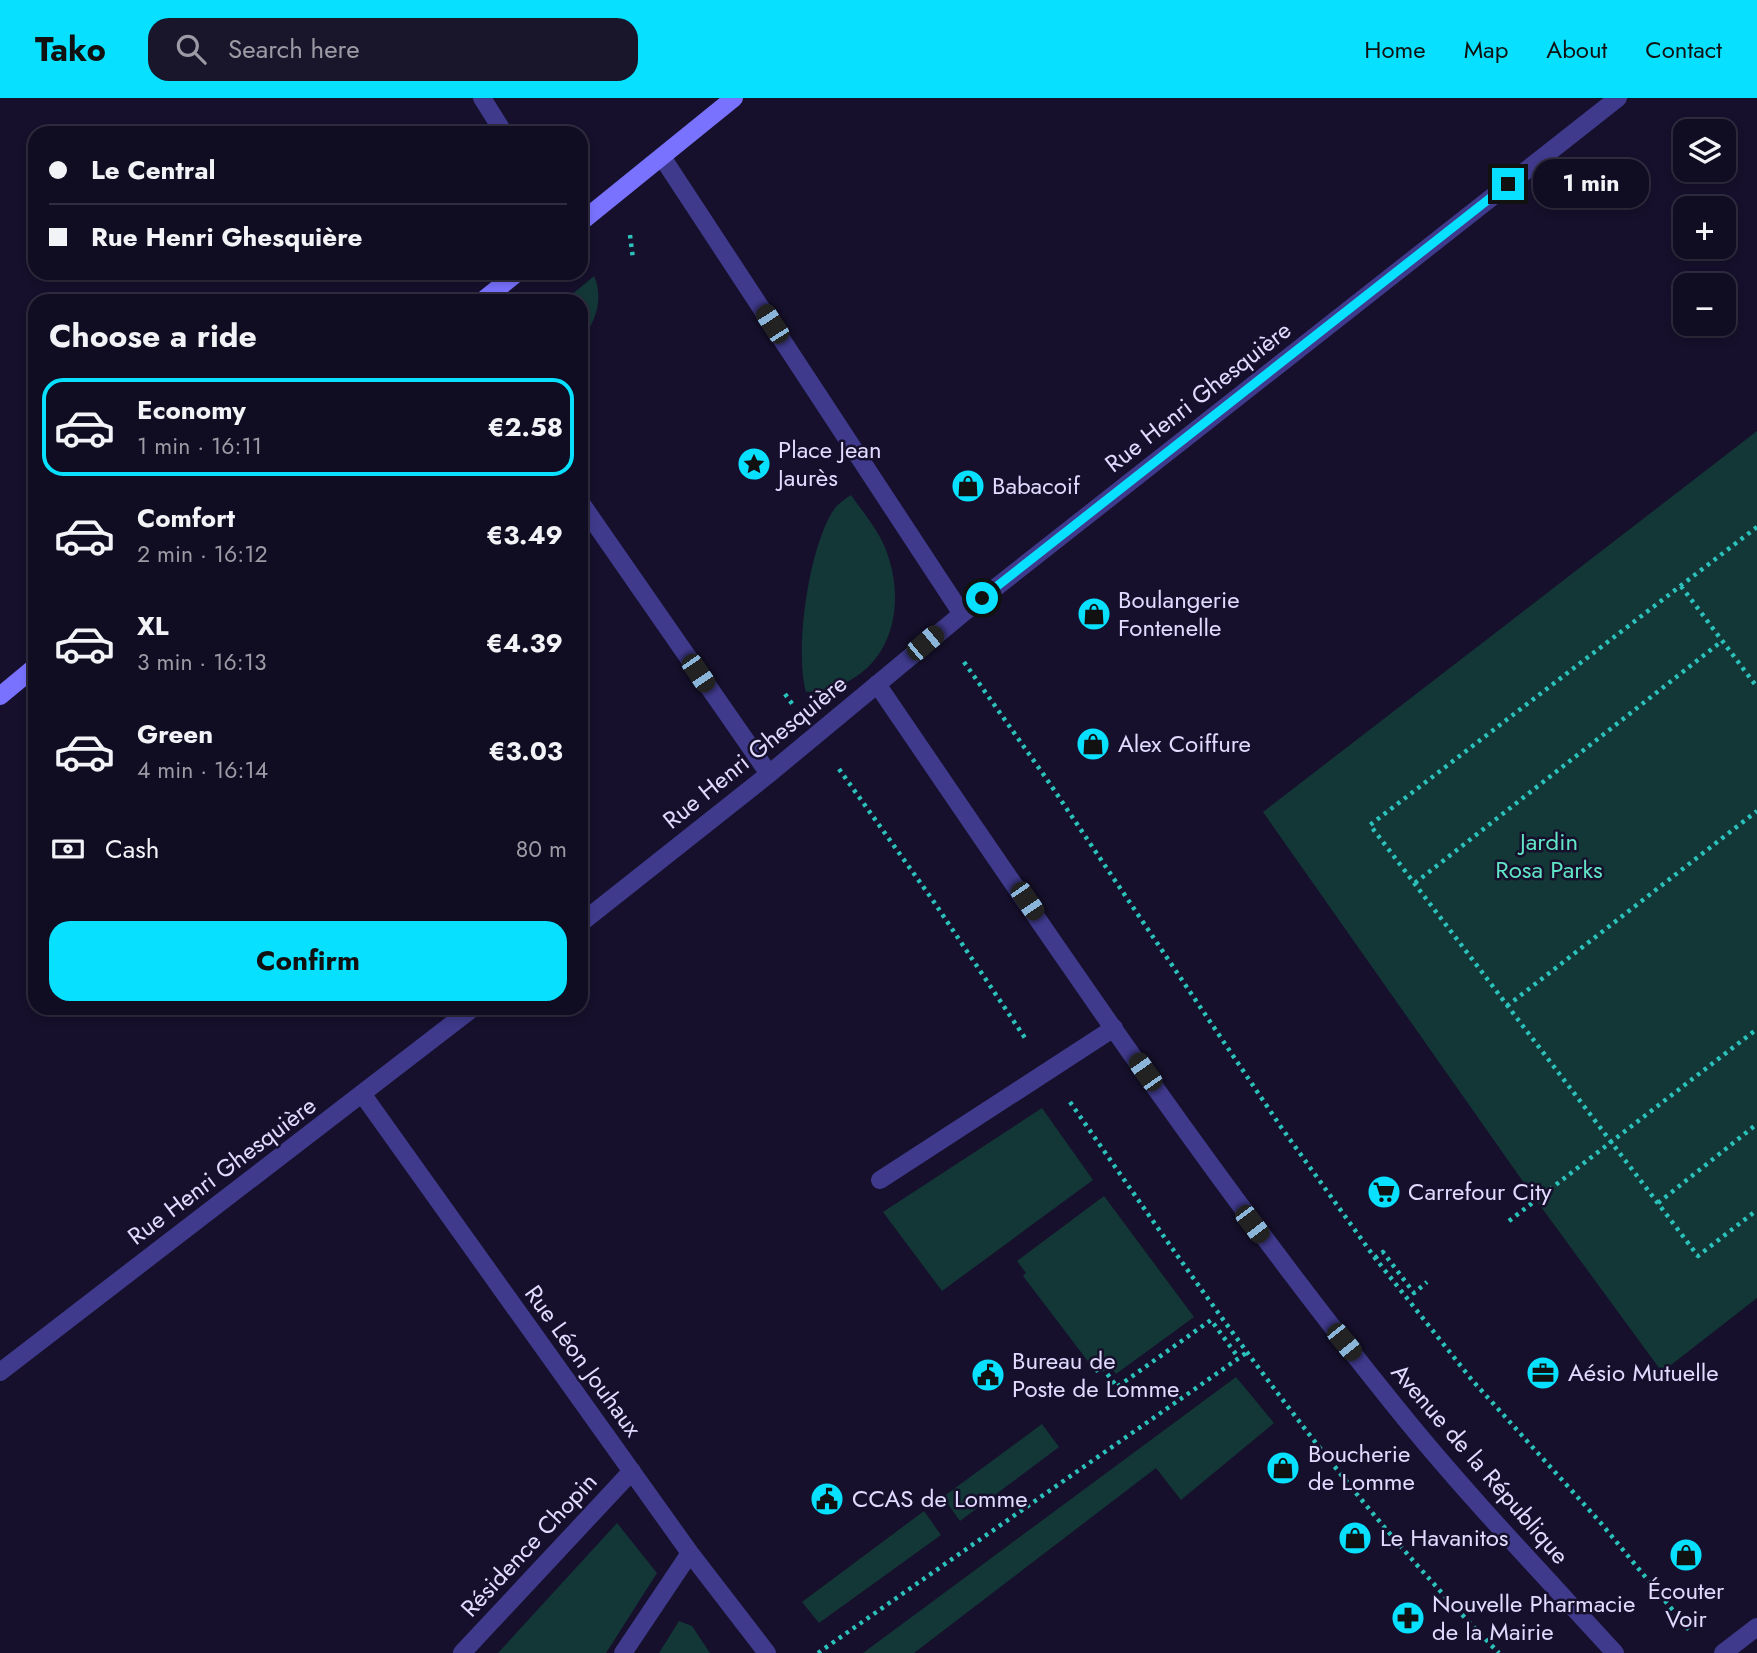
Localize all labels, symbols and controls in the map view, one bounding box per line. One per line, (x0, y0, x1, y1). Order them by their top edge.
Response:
search box (148, 18, 638, 81)
text: Tako (35, 26, 106, 73)
icon: search (172, 30, 210, 68)
text: Search here (228, 30, 360, 68)
text: Home (1364, 32, 1426, 67)
text: Map (1464, 32, 1508, 67)
text: About (1546, 32, 1607, 67)
text: Contact (1645, 32, 1722, 67)
map controls (1673, 119, 1736, 336)
button: layers (1673, 119, 1736, 182)
text: Le Central (91, 151, 216, 189)
callout: 1 min (1532, 160, 1648, 208)
text: 1 min (1562, 166, 1620, 200)
route end (1492, 168, 1524, 200)
button: + (1673, 196, 1736, 259)
text: Rue Henri Ghesquière (91, 218, 362, 256)
button: − (1673, 273, 1736, 336)
car (752, 301, 793, 347)
text: Choose a ride (49, 313, 257, 359)
street label: Rue Henri Ghesquière (1097, 313, 1298, 481)
text: Economy (137, 391, 246, 429)
icon: car (53, 396, 116, 459)
text: €2.58 (487, 408, 563, 446)
text: 1 min · 16:11 (137, 429, 262, 463)
place label: Place Jean Jaurès (775, 432, 882, 495)
place icon: Place Jean Jaurès (735, 445, 773, 483)
shop icon: Babacoif (949, 467, 987, 505)
place label: Babacoif (992, 468, 1081, 503)
text: Comfort (137, 499, 235, 537)
icon: car (53, 504, 116, 567)
text: €3.49 (486, 516, 563, 554)
text: 2 min · 16:12 (137, 537, 268, 571)
route start (966, 582, 998, 614)
place label: Boulangerie Fontenelle (1118, 582, 1240, 645)
shop icon: Boulangerie Fontenelle (1075, 595, 1113, 633)
text: XL (137, 607, 169, 645)
icon: car (53, 612, 116, 675)
car (903, 621, 948, 665)
text: €4.39 (486, 624, 563, 662)
text: 3 min · 16:13 (137, 645, 267, 679)
car (678, 650, 719, 696)
street label: Rue Henri Ghesquière (655, 666, 854, 837)
text: Green (137, 715, 213, 753)
icon: car (53, 720, 116, 783)
shop icon: Alex Coiffure (1074, 725, 1112, 763)
place label: Alex Coiffure (1118, 726, 1251, 761)
text: €3.03 (488, 732, 563, 770)
text: 4 min · 16:14 (137, 753, 268, 787)
park label: Jardin Rosa Parks (1495, 824, 1603, 887)
icon: cash (49, 830, 87, 868)
text: Cash (105, 830, 159, 868)
text: 80 m (516, 832, 567, 866)
car (1007, 878, 1048, 924)
button: Confirm (49, 921, 567, 1001)
car (1125, 1049, 1166, 1095)
street label: Rue Henri Ghesquière (120, 1088, 323, 1253)
supermarket icon: Carrefour City (1365, 1173, 1403, 1211)
place label: Carrefour City (1408, 1174, 1552, 1209)
car (1231, 1201, 1274, 1247)
street label: Rue Léon Jouhaux (516, 1278, 651, 1445)
car (1323, 1319, 1366, 1365)
place label: Bureau de Poste de Lomme (1012, 1343, 1179, 1406)
office icon: Aésio Mutuelle (1524, 1354, 1562, 1392)
place label: Aésio Mutuelle (1568, 1355, 1719, 1390)
public building icon: Bureau de Poste de Lomme (969, 1356, 1007, 1394)
street label: Avenue de la République (1383, 1356, 1577, 1572)
place label: Boucherie de Lomme (1308, 1436, 1415, 1499)
shop icon: Boucherie de Lomme (1264, 1449, 1302, 1487)
street label: Résidence Chopin (452, 1465, 605, 1625)
public building icon: CCAS de Lomme (808, 1480, 846, 1518)
place label: CCAS de Lomme (852, 1481, 1028, 1516)
shop icon: Le Havanitos (1336, 1519, 1374, 1557)
place label: Le Havanitos (1380, 1520, 1508, 1555)
shop icon: Écouter Voir (1667, 1536, 1705, 1574)
place label: Écouter Voir (1648, 1573, 1725, 1636)
place label: Nouvelle Pharmacie de la Mairie (1432, 1586, 1635, 1649)
pharmacy icon: Nouvelle Pharmacie de la Mairie (1389, 1599, 1427, 1637)

